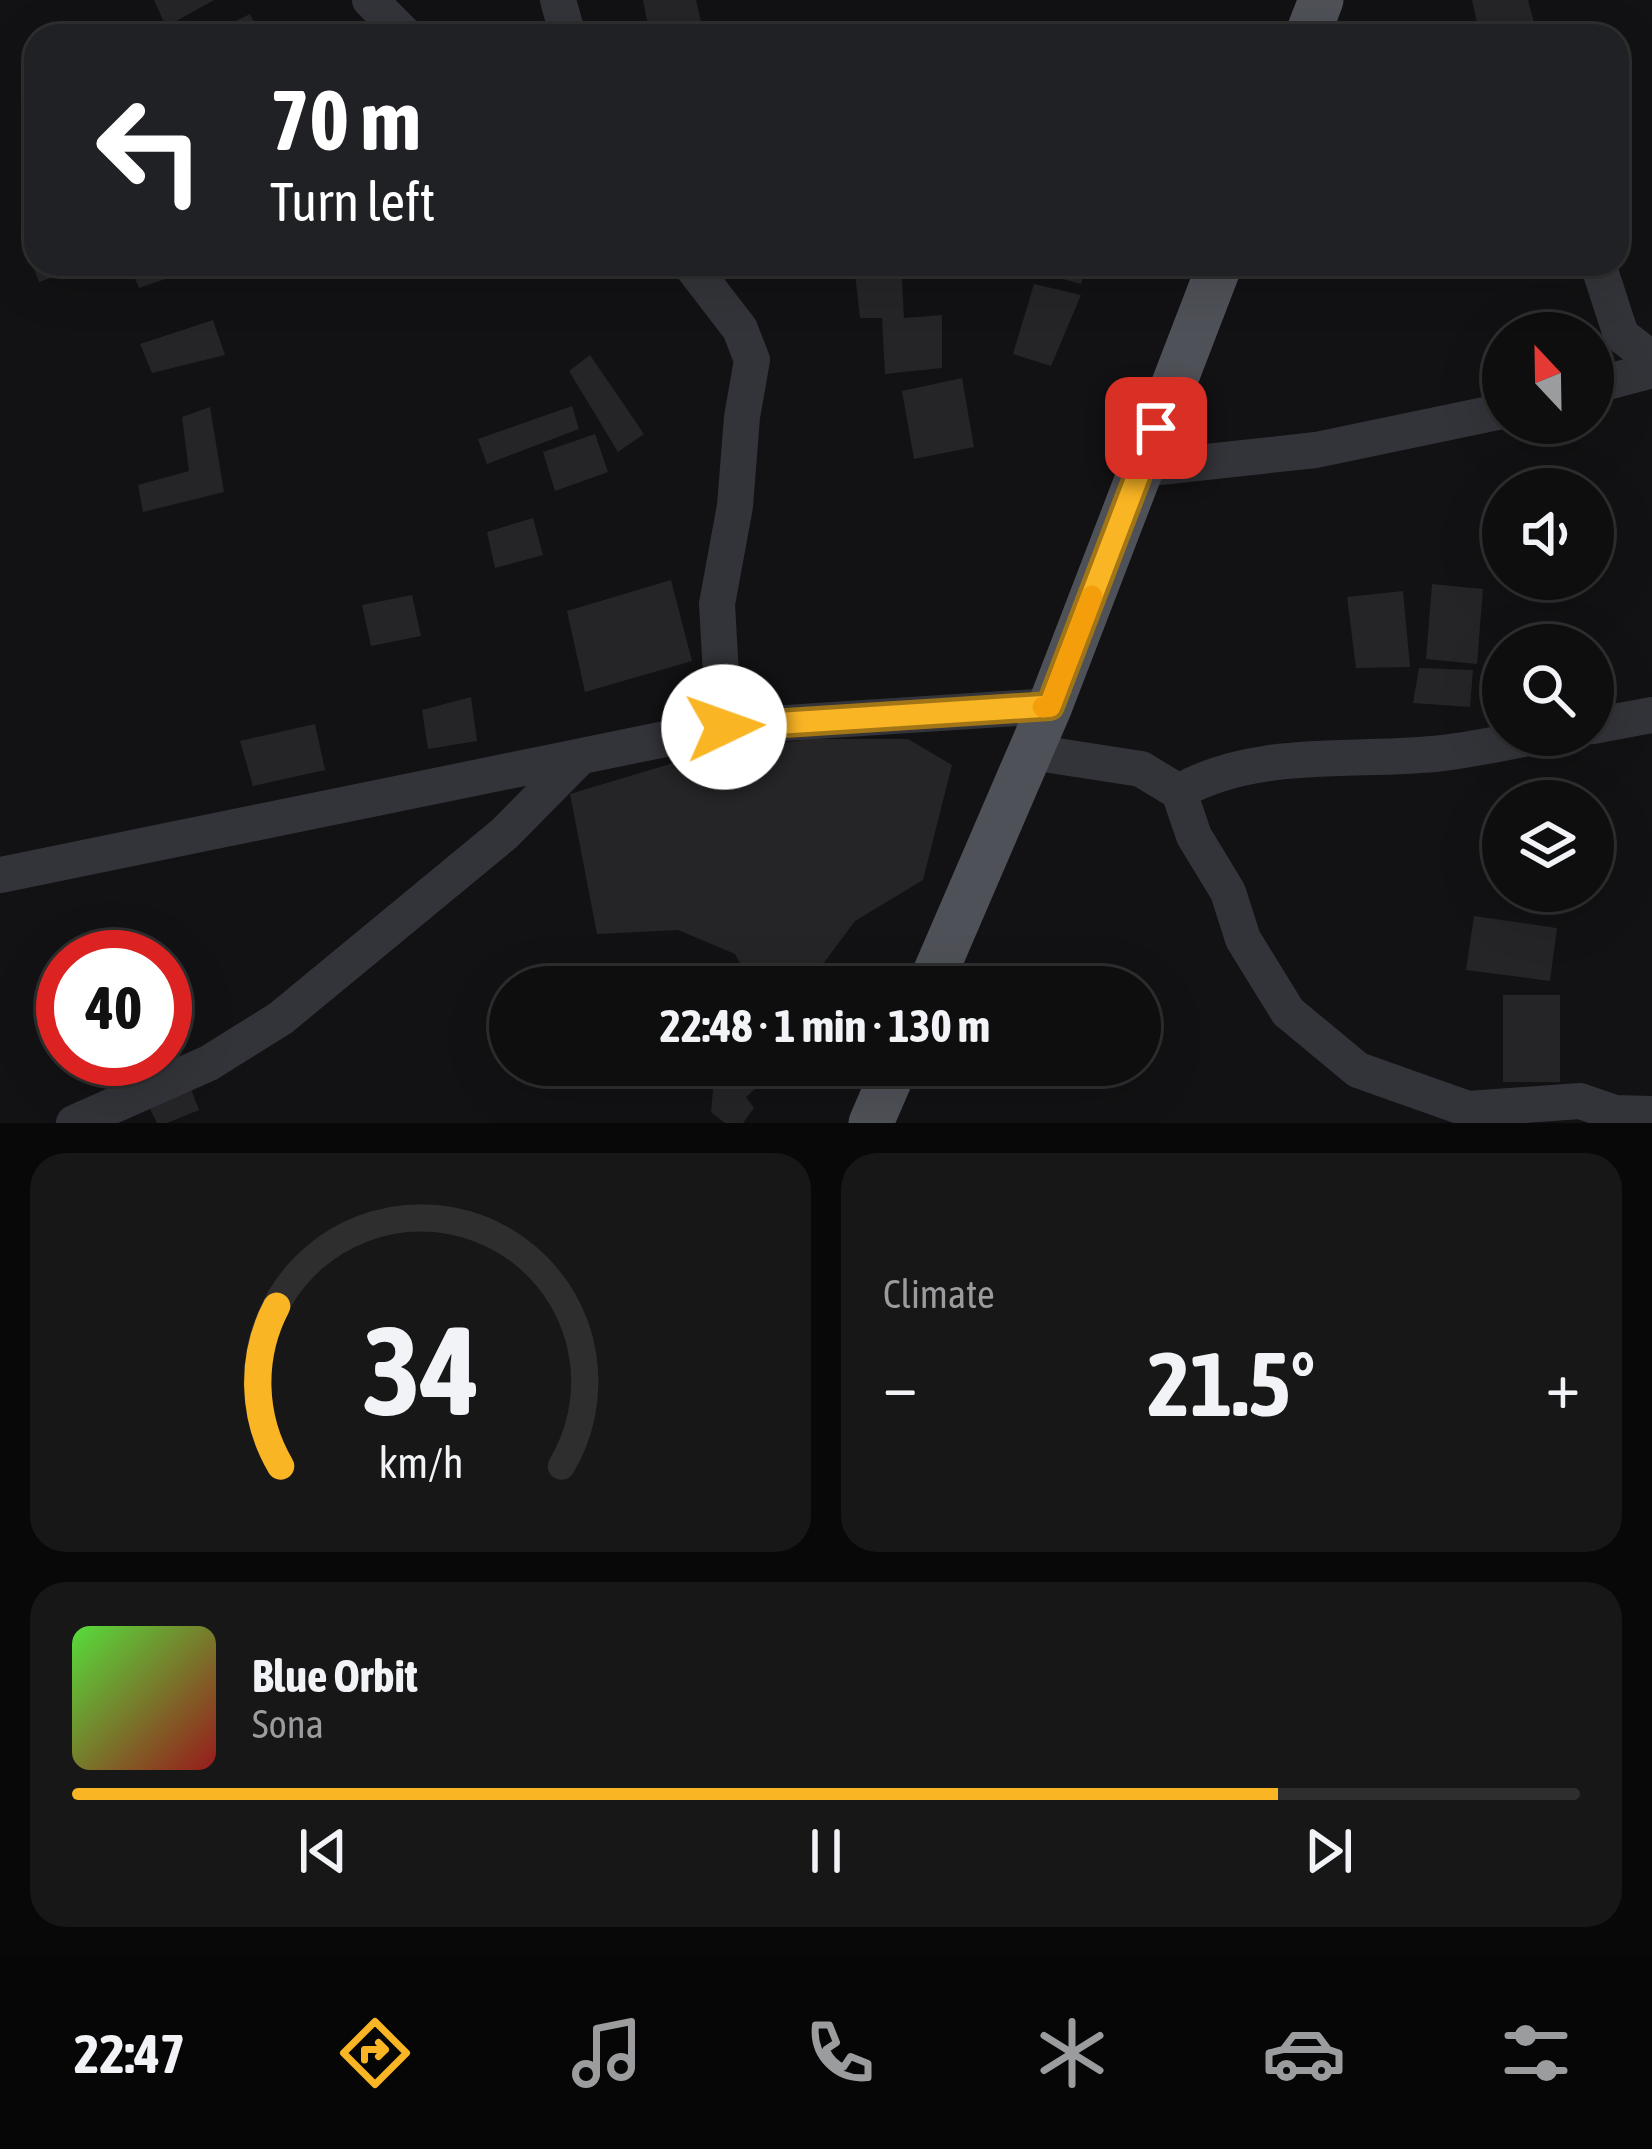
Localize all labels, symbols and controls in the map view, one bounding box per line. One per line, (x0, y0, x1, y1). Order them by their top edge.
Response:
icon: left (72, 72, 228, 228)
text: 70 m (270, 72, 421, 168)
text: Turn left (270, 171, 435, 232)
north arrow (1482, 312, 1614, 444)
map controls (1482, 312, 1614, 912)
pin (1105, 377, 1207, 479)
icon: arrive (1123, 395, 1189, 461)
button: sound (1482, 468, 1614, 600)
button: search (1482, 624, 1614, 756)
position arrow (661, 664, 787, 790)
button: layers (1482, 780, 1614, 912)
speed limit sign: 40 (36, 930, 192, 1086)
text: 22:48 · 1 min · 130 m (660, 1000, 990, 1052)
text: Climate (883, 1272, 995, 1316)
text: 34 (362, 1298, 479, 1441)
text: 21.5° (1148, 1332, 1315, 1435)
text: − (883, 1346, 917, 1422)
text: + (1546, 1346, 1580, 1422)
text: km/h (378, 1437, 463, 1486)
text: Blue Orbit (252, 1650, 418, 1702)
text: Sona (252, 1702, 324, 1746)
icon: previous (290, 1818, 356, 1884)
icon: pause (793, 1818, 859, 1884)
icon: next (1296, 1818, 1362, 1884)
icon: directions (333, 2011, 417, 2095)
icon: music (565, 2011, 649, 2095)
icon: phone (798, 2011, 882, 2095)
icon: climate (1030, 2011, 1114, 2095)
icon: car (1262, 2011, 1346, 2095)
icon: filters (1494, 2011, 1578, 2095)
text: 22:47 (74, 2023, 185, 2084)

